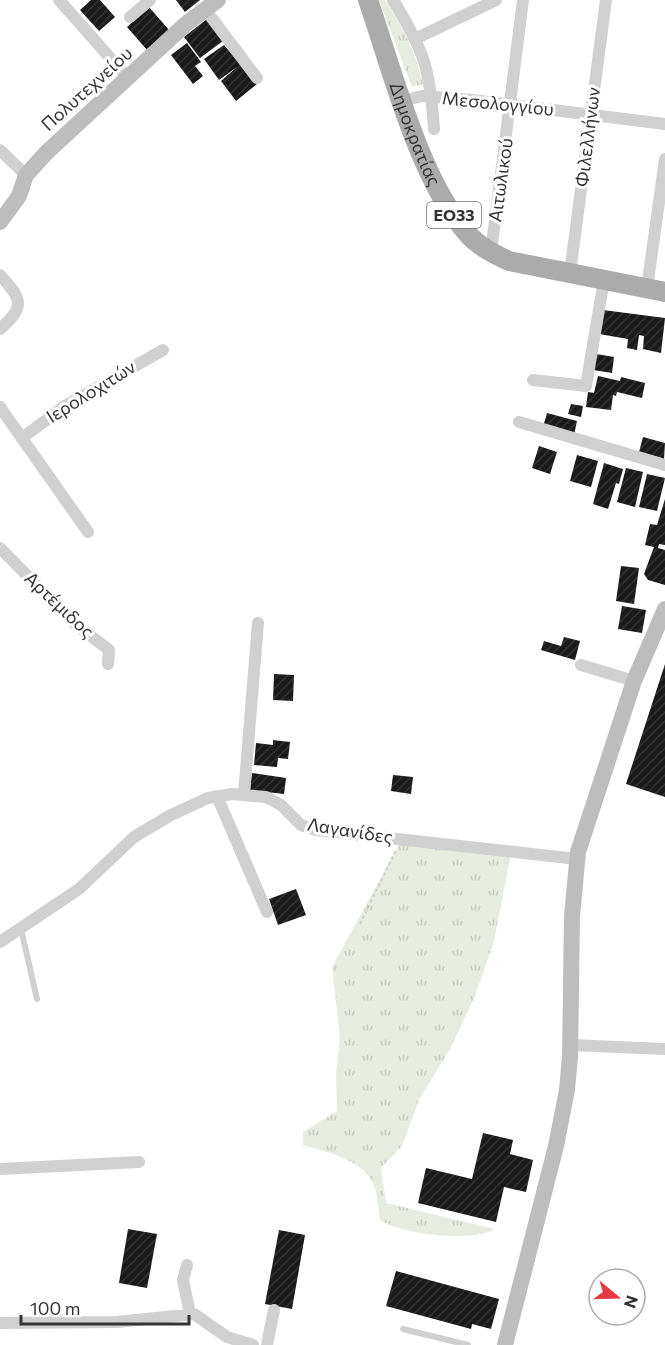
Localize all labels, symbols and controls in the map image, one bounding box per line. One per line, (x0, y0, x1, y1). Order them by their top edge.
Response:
street label: Πολυτεχνείου (36, 42, 136, 135)
street label: Δημοκρατίας (385, 79, 446, 189)
street label: Μεσολογγίου (441, 86, 555, 120)
street label: Φιλελλήνων (570, 86, 604, 188)
street label: Αιτωλικού (483, 136, 517, 223)
road number: ΕΟ33 (427, 202, 481, 228)
street label: Ιερολοχιτών (42, 355, 139, 427)
street label: Αρτέμιδος (20, 567, 99, 642)
street label: Λαγανίδες (306, 812, 395, 848)
north arrow (587, 1267, 647, 1327)
scale bar (21, 1288, 189, 1326)
text: N (621, 1293, 643, 1311)
text: 100 m (30, 1297, 80, 1319)

